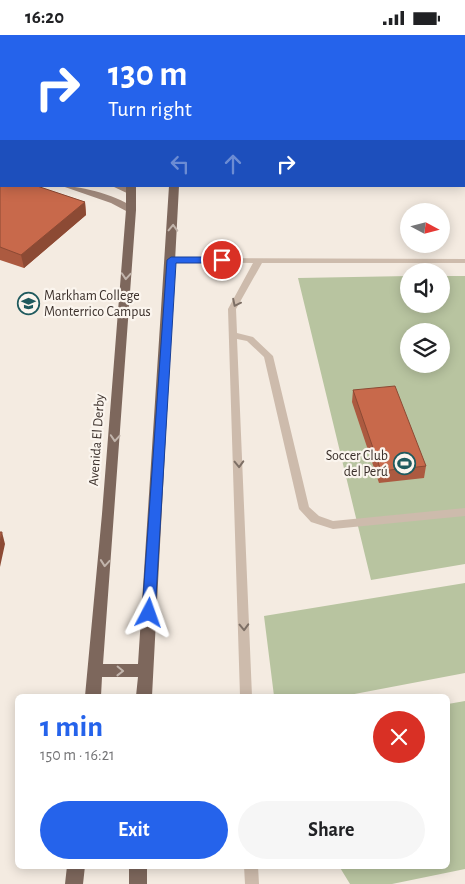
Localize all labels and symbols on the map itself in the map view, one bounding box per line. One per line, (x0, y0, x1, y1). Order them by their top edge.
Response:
north arrow (400, 203, 450, 253)
one-way arrow (167, 224, 178, 232)
pin (201, 239, 243, 281)
one-way arrow (120, 272, 131, 280)
place label: Markham College Monterrico Campus (44, 289, 151, 319)
school or university icon: Markham College Monterrico Campus (16, 292, 40, 316)
one-way arrow (232, 298, 242, 307)
street label: Avenida El Derby (87, 394, 107, 486)
one-way arrow (109, 434, 120, 442)
place label: Soccer Club del Perú (326, 449, 388, 479)
sports icon: Soccer Club del Perú (392, 452, 416, 476)
one-way arrow (234, 461, 244, 469)
one-way arrow (100, 559, 111, 567)
position arrow (122, 586, 174, 638)
one-way arrow (239, 623, 249, 631)
one-way arrow (116, 666, 124, 676)

